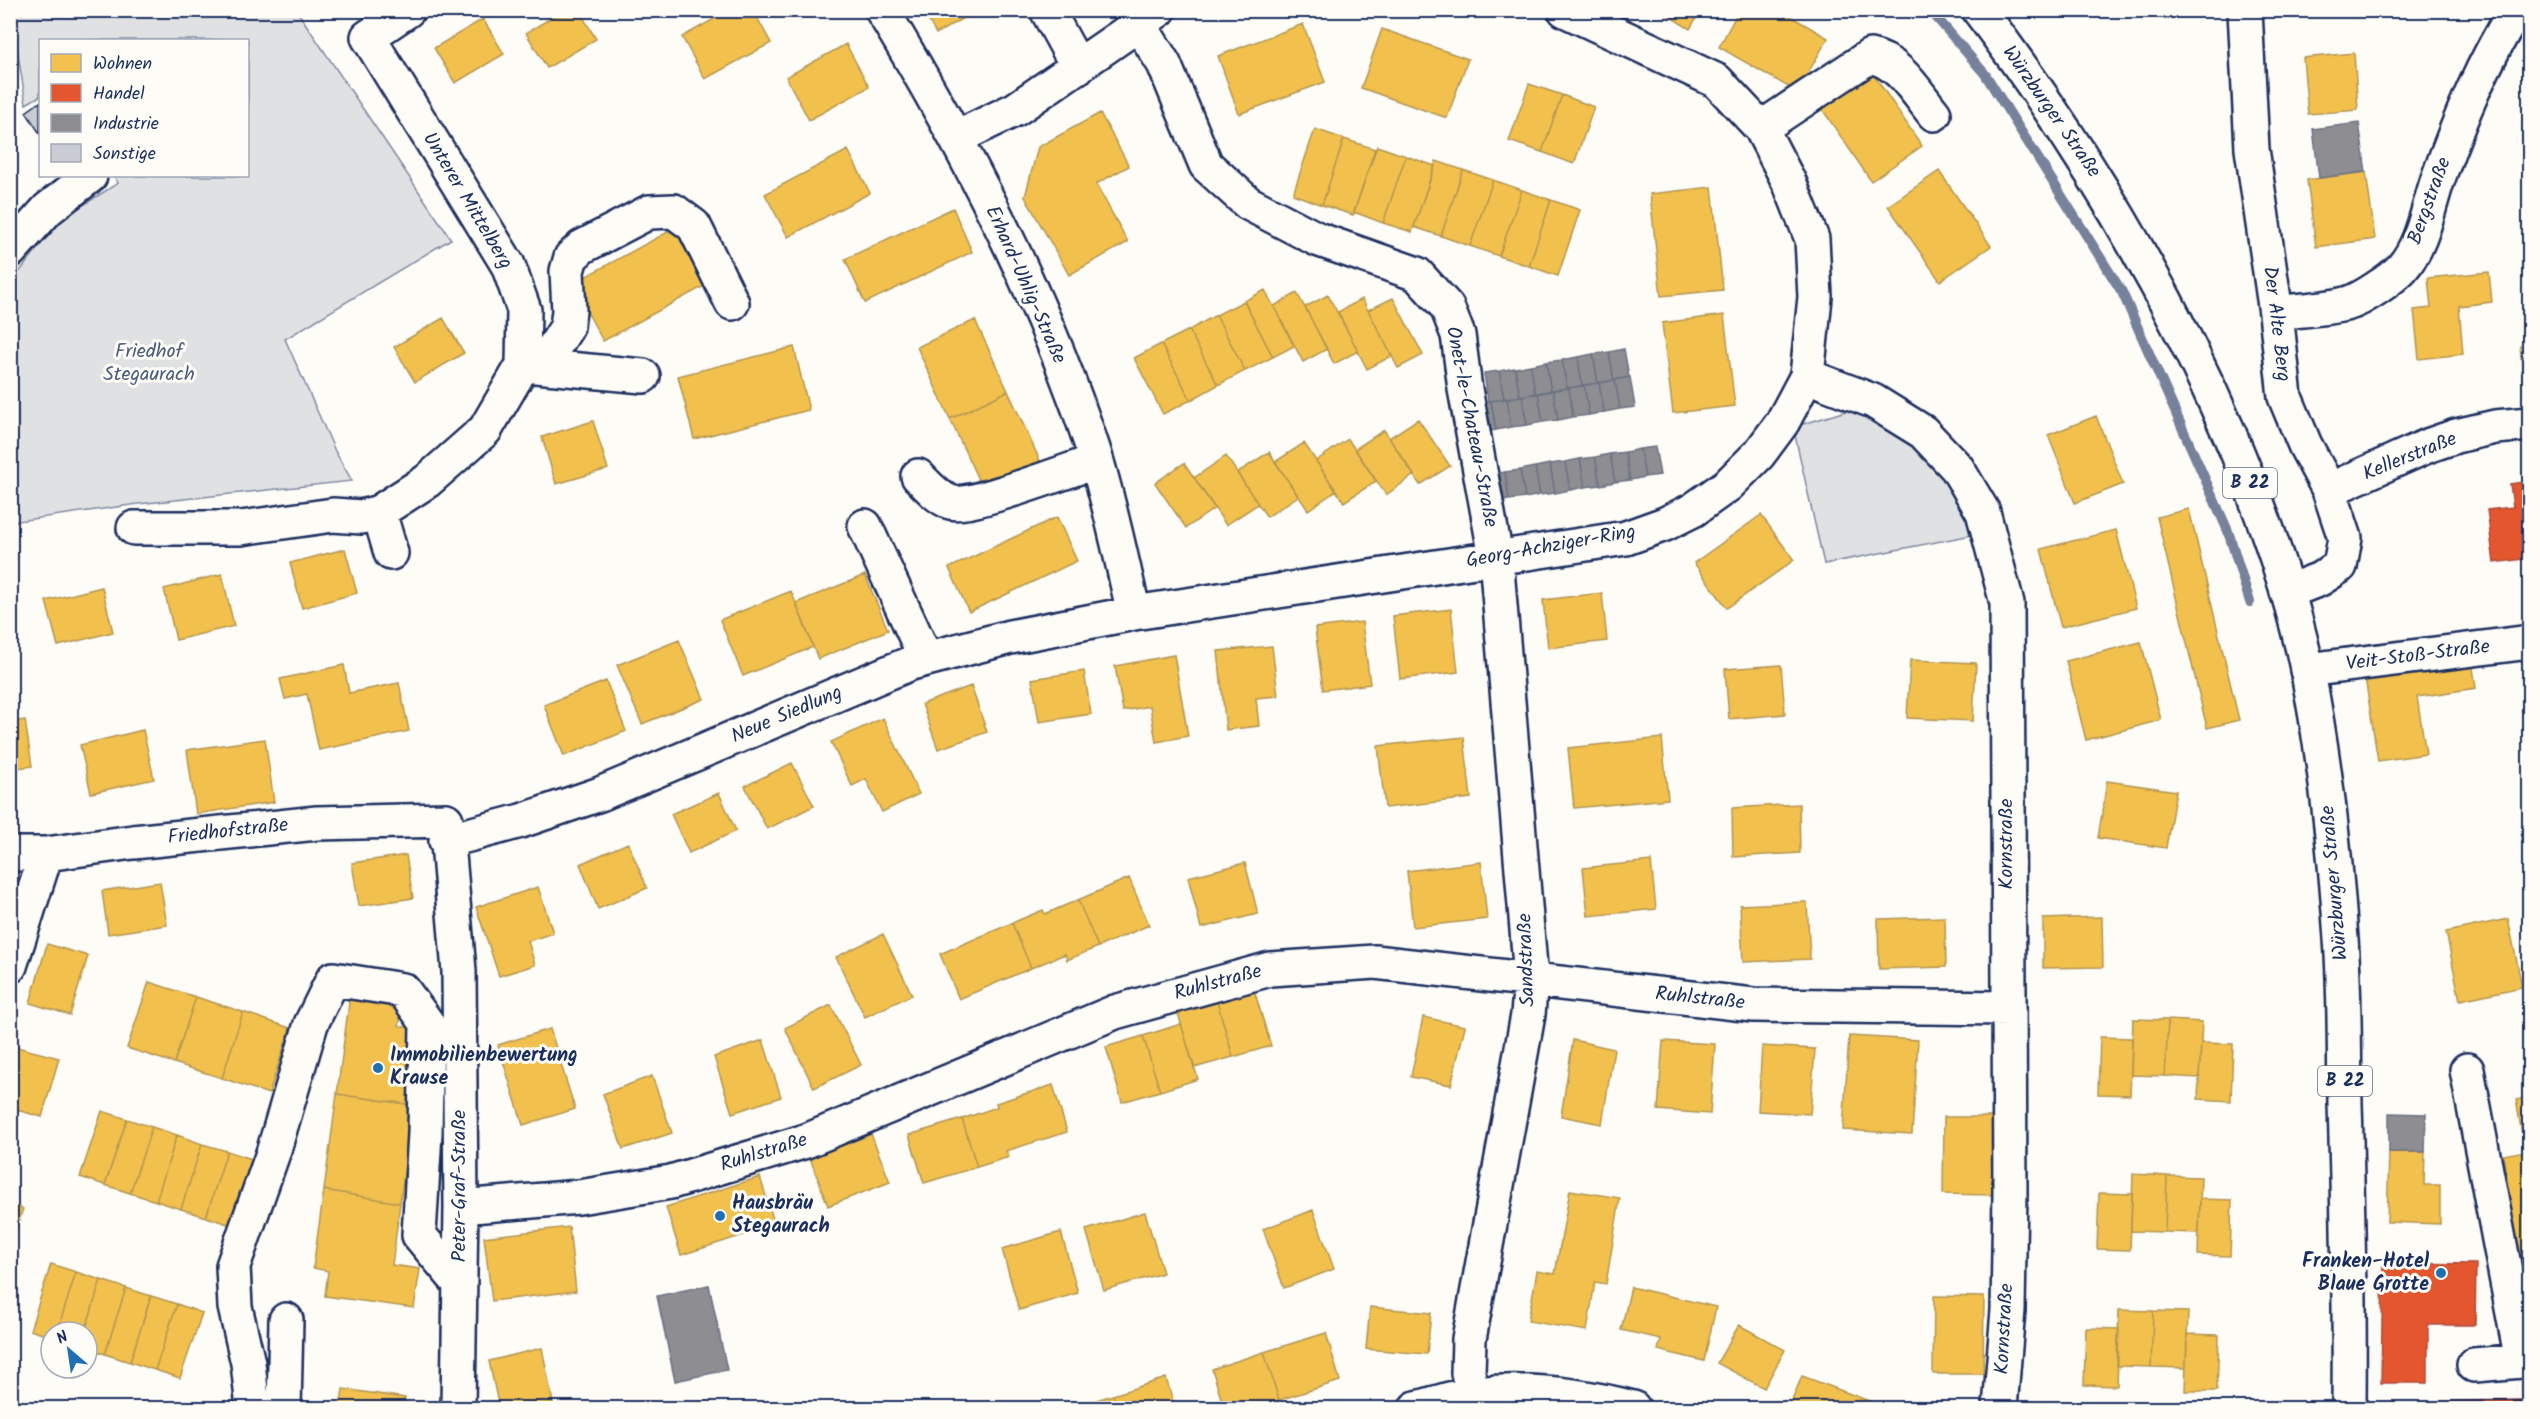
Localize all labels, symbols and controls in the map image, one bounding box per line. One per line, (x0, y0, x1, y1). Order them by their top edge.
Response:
legend (39, 39, 249, 177)
street label: Würzburger Straße (1993, 39, 2109, 185)
text: Wohnen (93, 50, 152, 79)
text: Handel (93, 80, 145, 109)
text: Industrie (93, 110, 159, 139)
street label: Unterer Mittelberg (413, 126, 521, 276)
text: Sonstige (93, 140, 156, 169)
street label: Bergstraße (2399, 153, 2461, 249)
street label: Erhard-Uhlig-Straße (976, 201, 1074, 369)
street label: Der Alte Berg (2253, 264, 2299, 384)
street label: Onet-le-Chateau-Straße (1436, 324, 1506, 530)
park label: Friedhof Stegaurach (103, 336, 195, 391)
street label: Kellerstraße (2358, 424, 2462, 490)
road number: B 22 (2223, 468, 2277, 498)
street label: Georg-Achziger-Ring (1464, 516, 1638, 578)
street label: Veit-Stoß-Straße (2344, 631, 2492, 681)
street label: Neue Siedlung (726, 677, 848, 753)
street label: Kornstraße (1991, 798, 2023, 890)
street label: Würzburger Straße (2312, 804, 2358, 962)
street label: Friedhofstraße (166, 810, 290, 854)
street label: Sandstraße (1509, 913, 1545, 1007)
street label: Ruhlstraße (1170, 956, 1266, 1010)
street label: Ruhlstraße (1654, 978, 1746, 1020)
place label: Immobilienbewertung Krause (390, 1040, 578, 1095)
marker: Immobilienbewertung Krause (371, 1061, 385, 1075)
road number: B 22 (2318, 1066, 2372, 1096)
street label: Peter-Graf-Straße (444, 1110, 476, 1262)
street label: Ruhlstraße (716, 1125, 812, 1181)
place label: Hausbräu Stegaurach (732, 1188, 830, 1243)
marker: Hausbräu Stegaurach (713, 1209, 727, 1223)
place label: Franken-Hotel Blaue Grotte (2302, 1246, 2430, 1301)
marker: Franken-Hotel Blaue Grotte (2434, 1266, 2448, 1280)
street label: Kornstraße (1987, 1283, 2023, 1375)
north arrow (39, 1320, 99, 1380)
text: N (52, 1325, 73, 1352)

